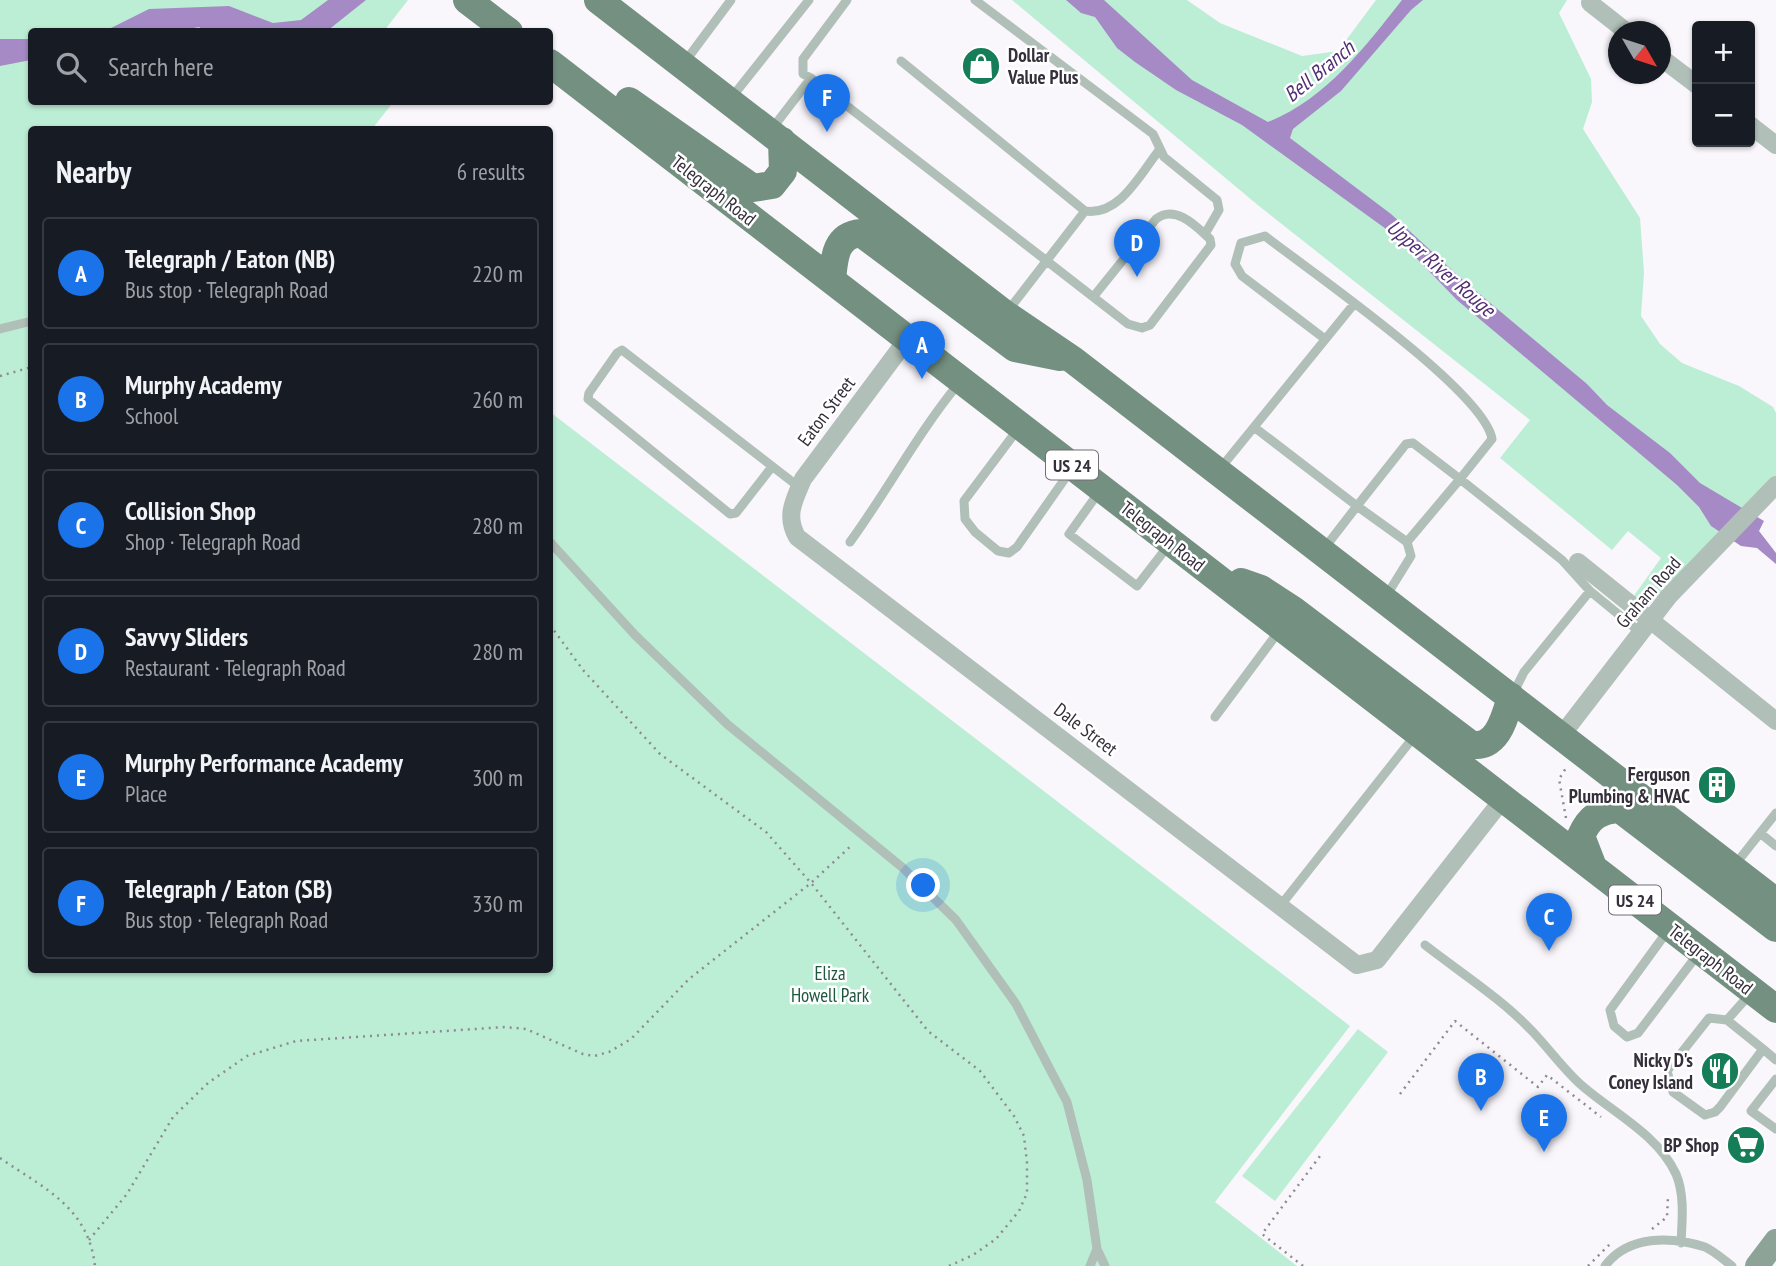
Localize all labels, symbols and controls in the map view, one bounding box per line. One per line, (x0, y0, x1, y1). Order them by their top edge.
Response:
north arrow (1608, 21, 1671, 84)
map controls (1692, 21, 1755, 147)
button: + (1692, 21, 1755, 84)
search box (28, 28, 553, 105)
water label: Bell Branch (1278, 33, 1361, 108)
place label: Dollar Value Plus (1007, 43, 1079, 89)
shop icon: Dollar Value Plus (960, 45, 1002, 87)
icon: search (52, 48, 90, 86)
text: Search here (108, 50, 214, 83)
pin: F (804, 74, 850, 132)
button: − (1692, 84, 1755, 147)
street label: Telegraph Road (667, 150, 761, 230)
text: Nearby (56, 152, 131, 191)
text: 6 results (457, 157, 525, 186)
water label: Upper River Rouge (1381, 214, 1502, 323)
pin: D (1114, 219, 1160, 277)
text: Telegraph / Eaton (NB) (125, 242, 335, 275)
text: A (75, 259, 87, 288)
text: 220 m (472, 259, 523, 288)
text: Bus stop · Telegraph Road (125, 275, 328, 304)
pin: A (899, 321, 945, 379)
text: Murphy Academy (125, 368, 282, 401)
street label: Eaton Street (792, 371, 860, 450)
text: B (75, 385, 87, 414)
text: 260 m (472, 385, 523, 414)
text: School (125, 401, 178, 430)
road number: US 24 (1046, 450, 1098, 480)
text: Collision Shop (125, 494, 256, 527)
street label: Telegraph Road (1116, 496, 1210, 576)
text: C (76, 511, 86, 540)
text: 280 m (472, 511, 523, 540)
text: Shop · Telegraph Road (125, 527, 301, 556)
street label: Graham Road (1610, 551, 1686, 633)
text: Savvy Sliders (125, 620, 248, 653)
text: D (75, 637, 87, 666)
text: 280 m (472, 637, 523, 666)
text: Restaurant · Telegraph Road (125, 653, 346, 682)
street label: Dale Street (1050, 697, 1123, 761)
text: Murphy Performance Academy (125, 746, 403, 779)
place label: Ferguson Plumbing & HVAC (1569, 762, 1690, 808)
text: E (76, 763, 86, 792)
text: 300 m (472, 763, 523, 792)
building icon: Ferguson Plumbing & HVAC (1696, 764, 1738, 806)
text: Place (125, 779, 167, 808)
your location (906, 868, 940, 902)
text: Telegraph / Eaton (SB) (125, 872, 333, 905)
road number: US 24 (1609, 886, 1661, 915)
text: F (76, 889, 86, 918)
text: 330 m (472, 889, 523, 918)
pin: C (1526, 893, 1572, 951)
text: Bus stop · Telegraph Road (125, 905, 328, 934)
street label: Telegraph Road (1664, 919, 1758, 999)
park label: Eliza Howell Park (791, 961, 870, 1007)
place label: Nicky D's Coney Island (1608, 1048, 1693, 1094)
restaurant icon: Nicky D's Coney Island (1699, 1050, 1741, 1092)
pin: B (1458, 1053, 1504, 1111)
pin: E (1521, 1094, 1567, 1152)
supermarket icon: BP Shop (1725, 1124, 1767, 1166)
place label: BP Shop (1664, 1133, 1719, 1157)

